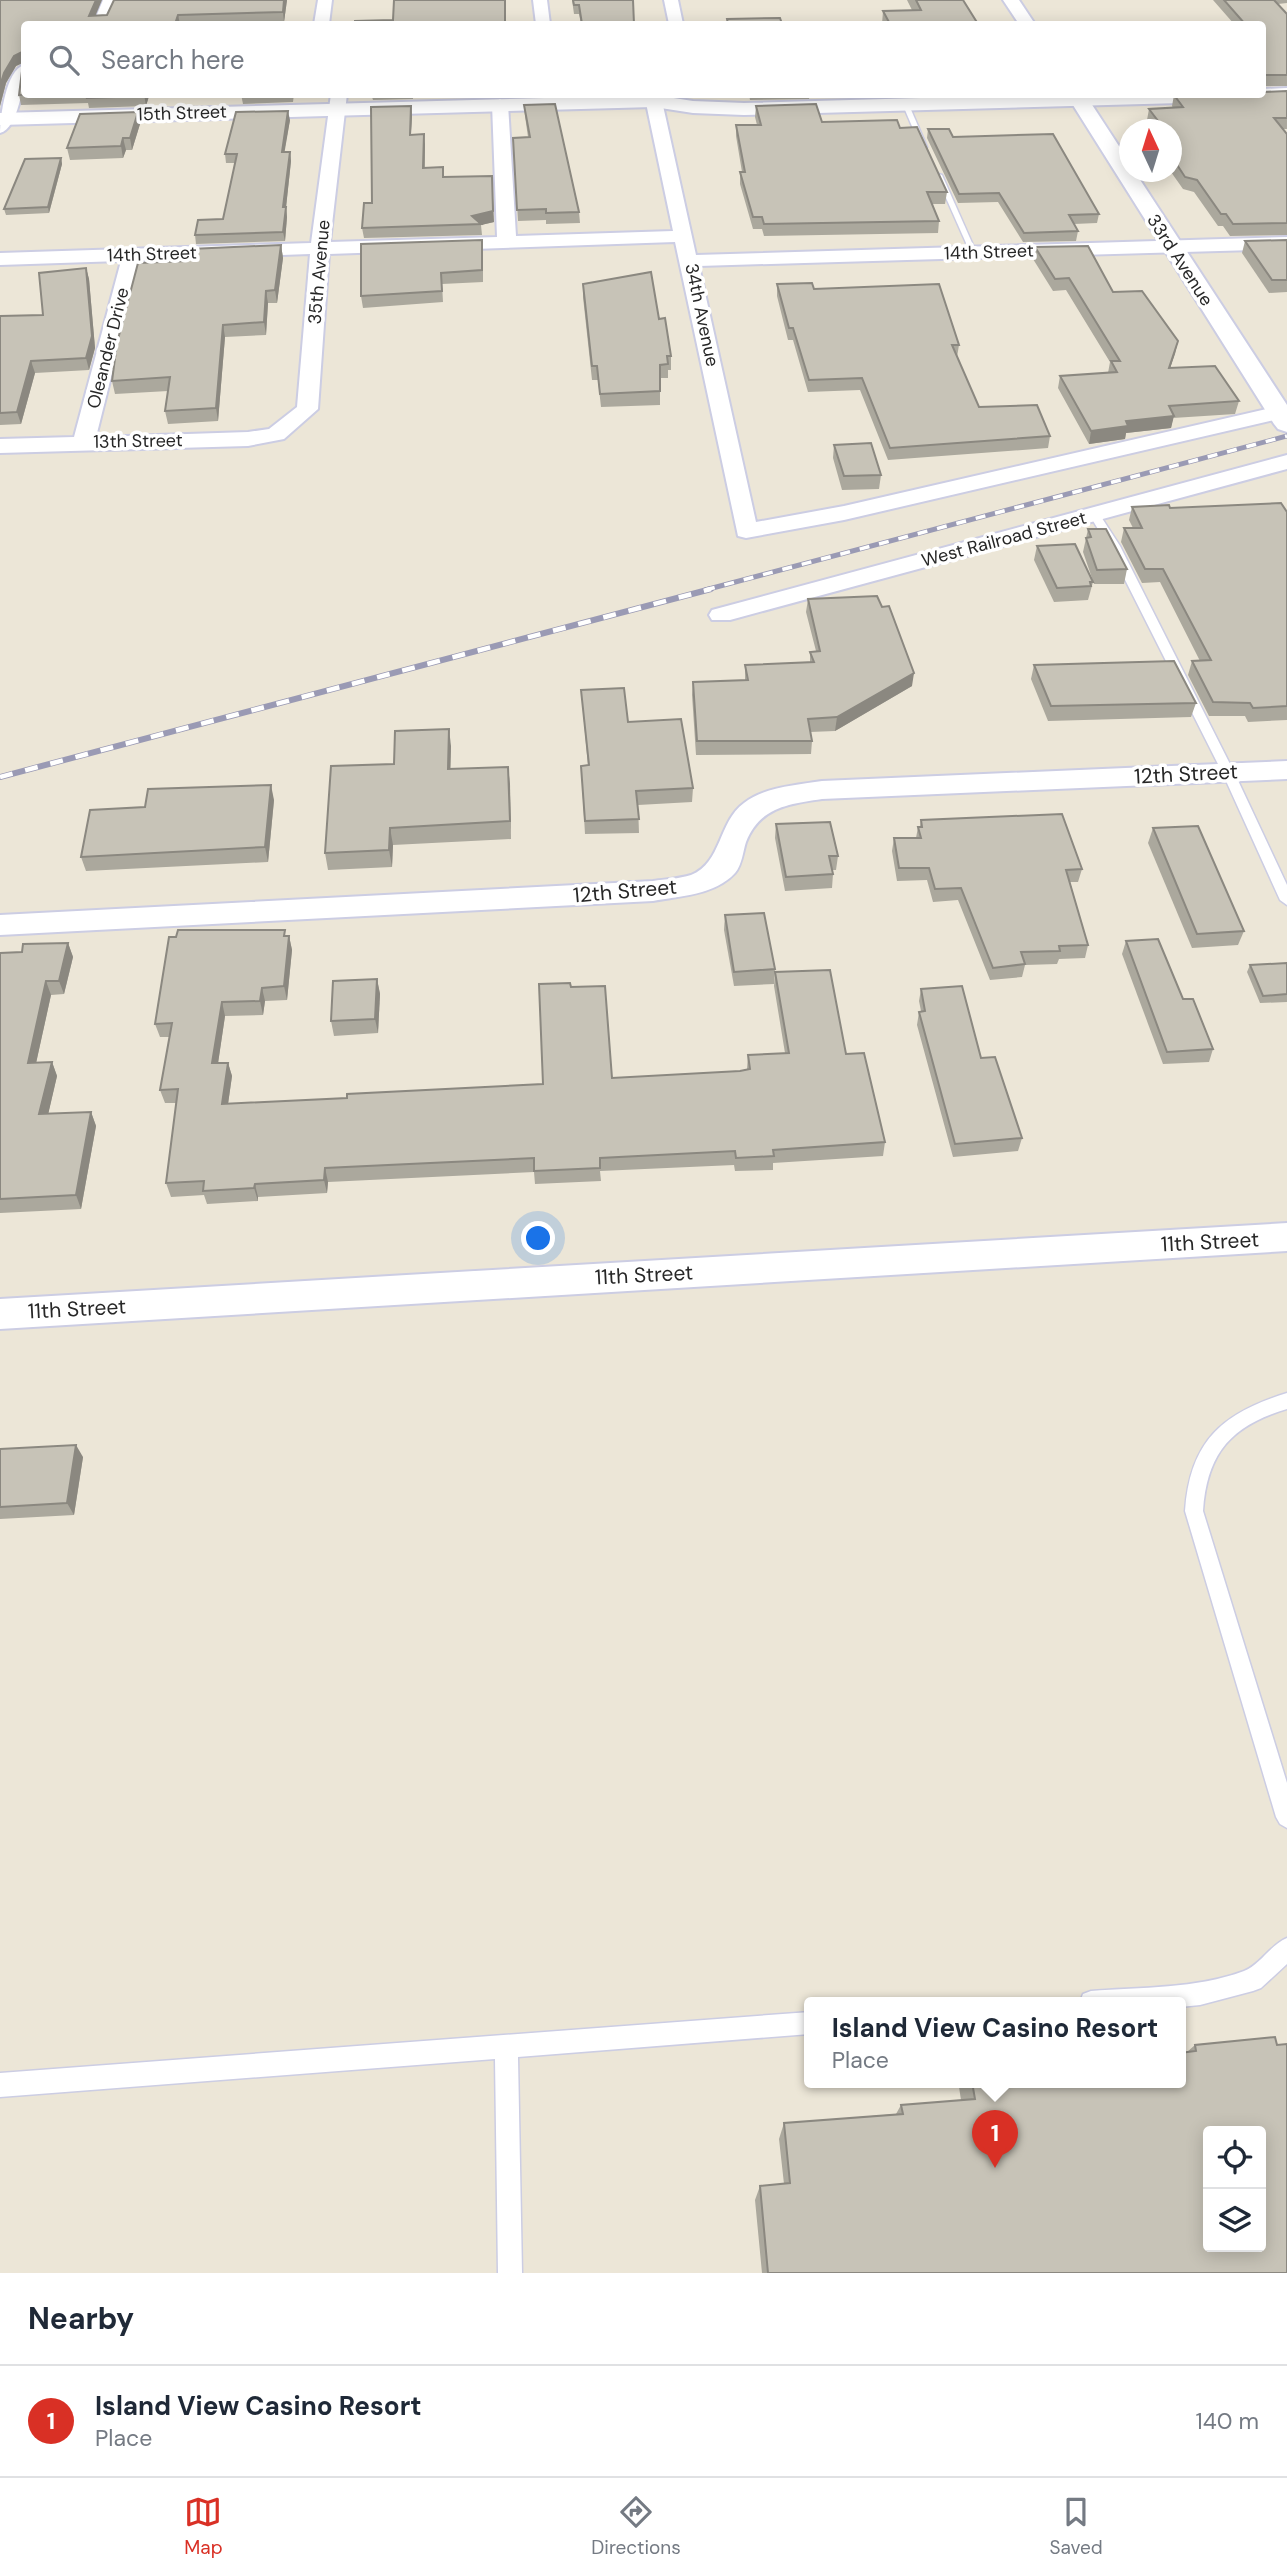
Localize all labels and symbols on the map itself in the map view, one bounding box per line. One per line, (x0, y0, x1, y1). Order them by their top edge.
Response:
street label: 15th Street (137, 99, 227, 127)
north arrow (1119, 119, 1182, 182)
street label: 33rd Avenue (1141, 209, 1219, 311)
street label: 35th Avenue (302, 219, 336, 325)
street label: 14th Street (944, 238, 1034, 266)
street label: 14th Street (107, 240, 197, 268)
street label: 34th Avenue (679, 261, 725, 369)
street label: Oleander Drive (81, 285, 135, 411)
street label: 13th Street (93, 428, 183, 454)
street label: West Railroad Street (919, 505, 1089, 573)
street label: 12th Street (1133, 757, 1239, 791)
street label: 12th Street (572, 873, 678, 909)
your location (521, 1221, 555, 1255)
street label: 11th Street (1160, 1225, 1260, 1259)
street label: 11th Street (594, 1258, 694, 1292)
street label: 11th Street (27, 1292, 127, 1326)
pin: 1 (972, 2110, 1018, 2168)

